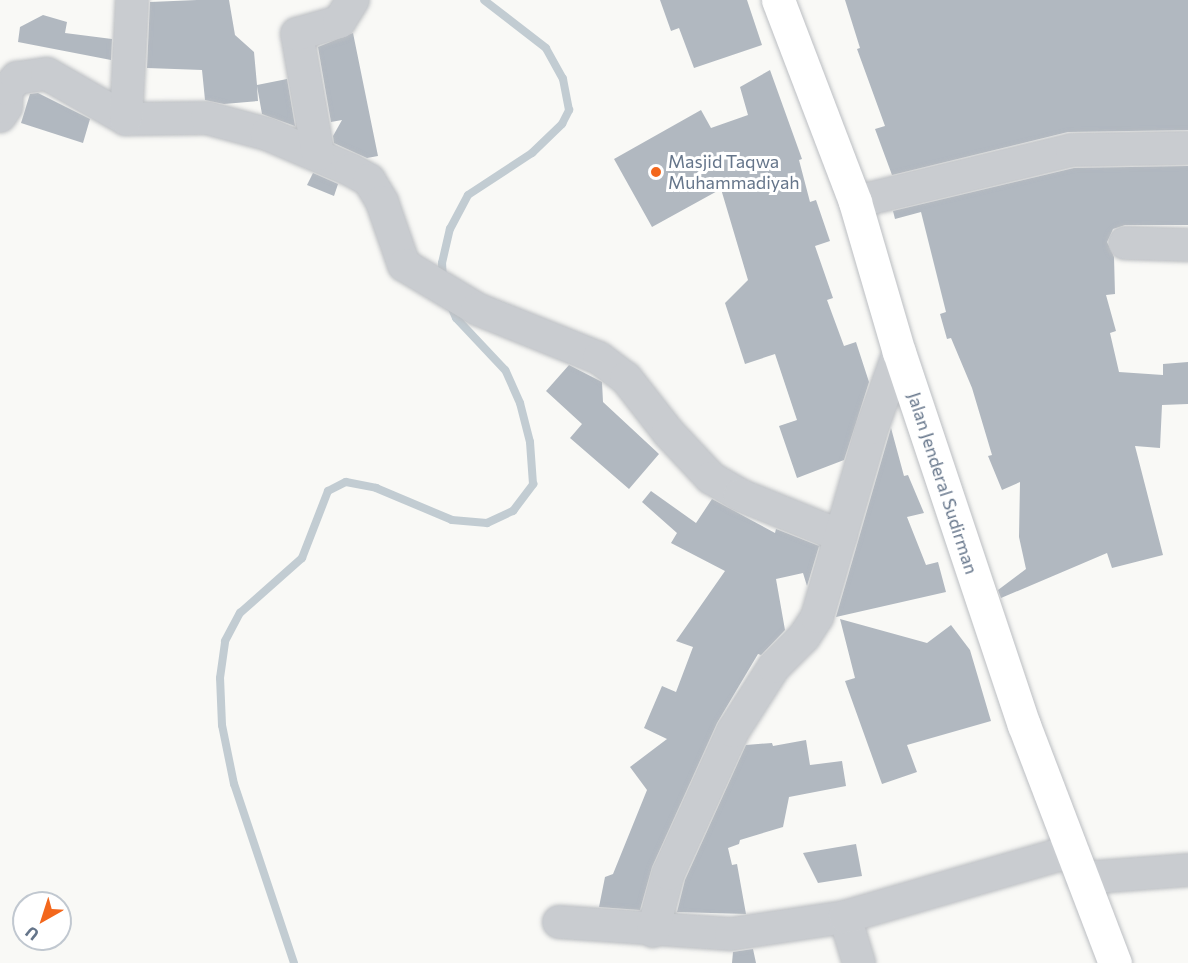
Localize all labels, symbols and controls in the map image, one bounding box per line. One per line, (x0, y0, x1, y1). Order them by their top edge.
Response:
place label: Masjid Taqwa Muhammadiyah (668, 151, 800, 194)
marker: Masjid Taqwa Muhammadiyah (649, 165, 663, 179)
street label: Jalan Jenderal Sudirman (903, 389, 983, 577)
north arrow (12, 891, 72, 951)
text: U (21, 923, 42, 945)

